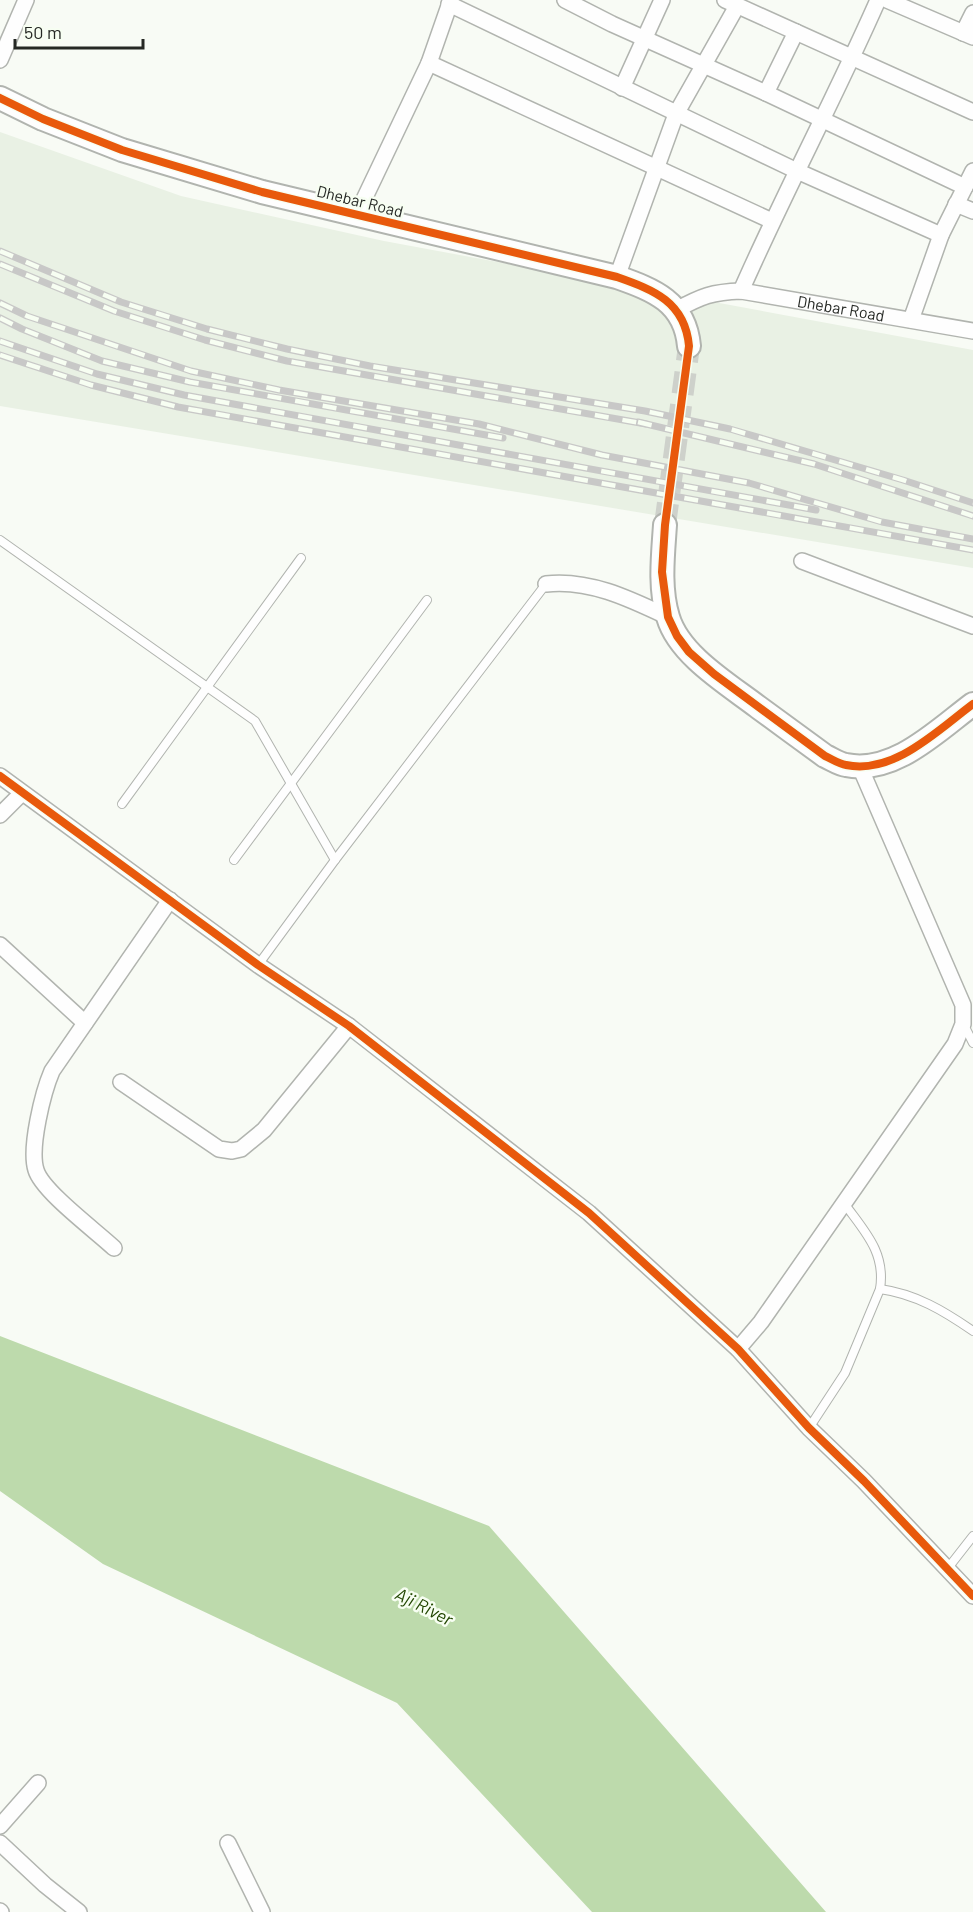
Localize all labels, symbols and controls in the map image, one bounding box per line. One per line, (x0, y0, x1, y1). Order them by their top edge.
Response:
scale bar (15, 12, 142, 50)
text: 50 m (24, 21, 62, 43)
street label: Dhebar Road (315, 181, 405, 220)
street label: Dhebar Road (796, 291, 886, 325)
water label: Aji River (392, 1582, 457, 1630)

